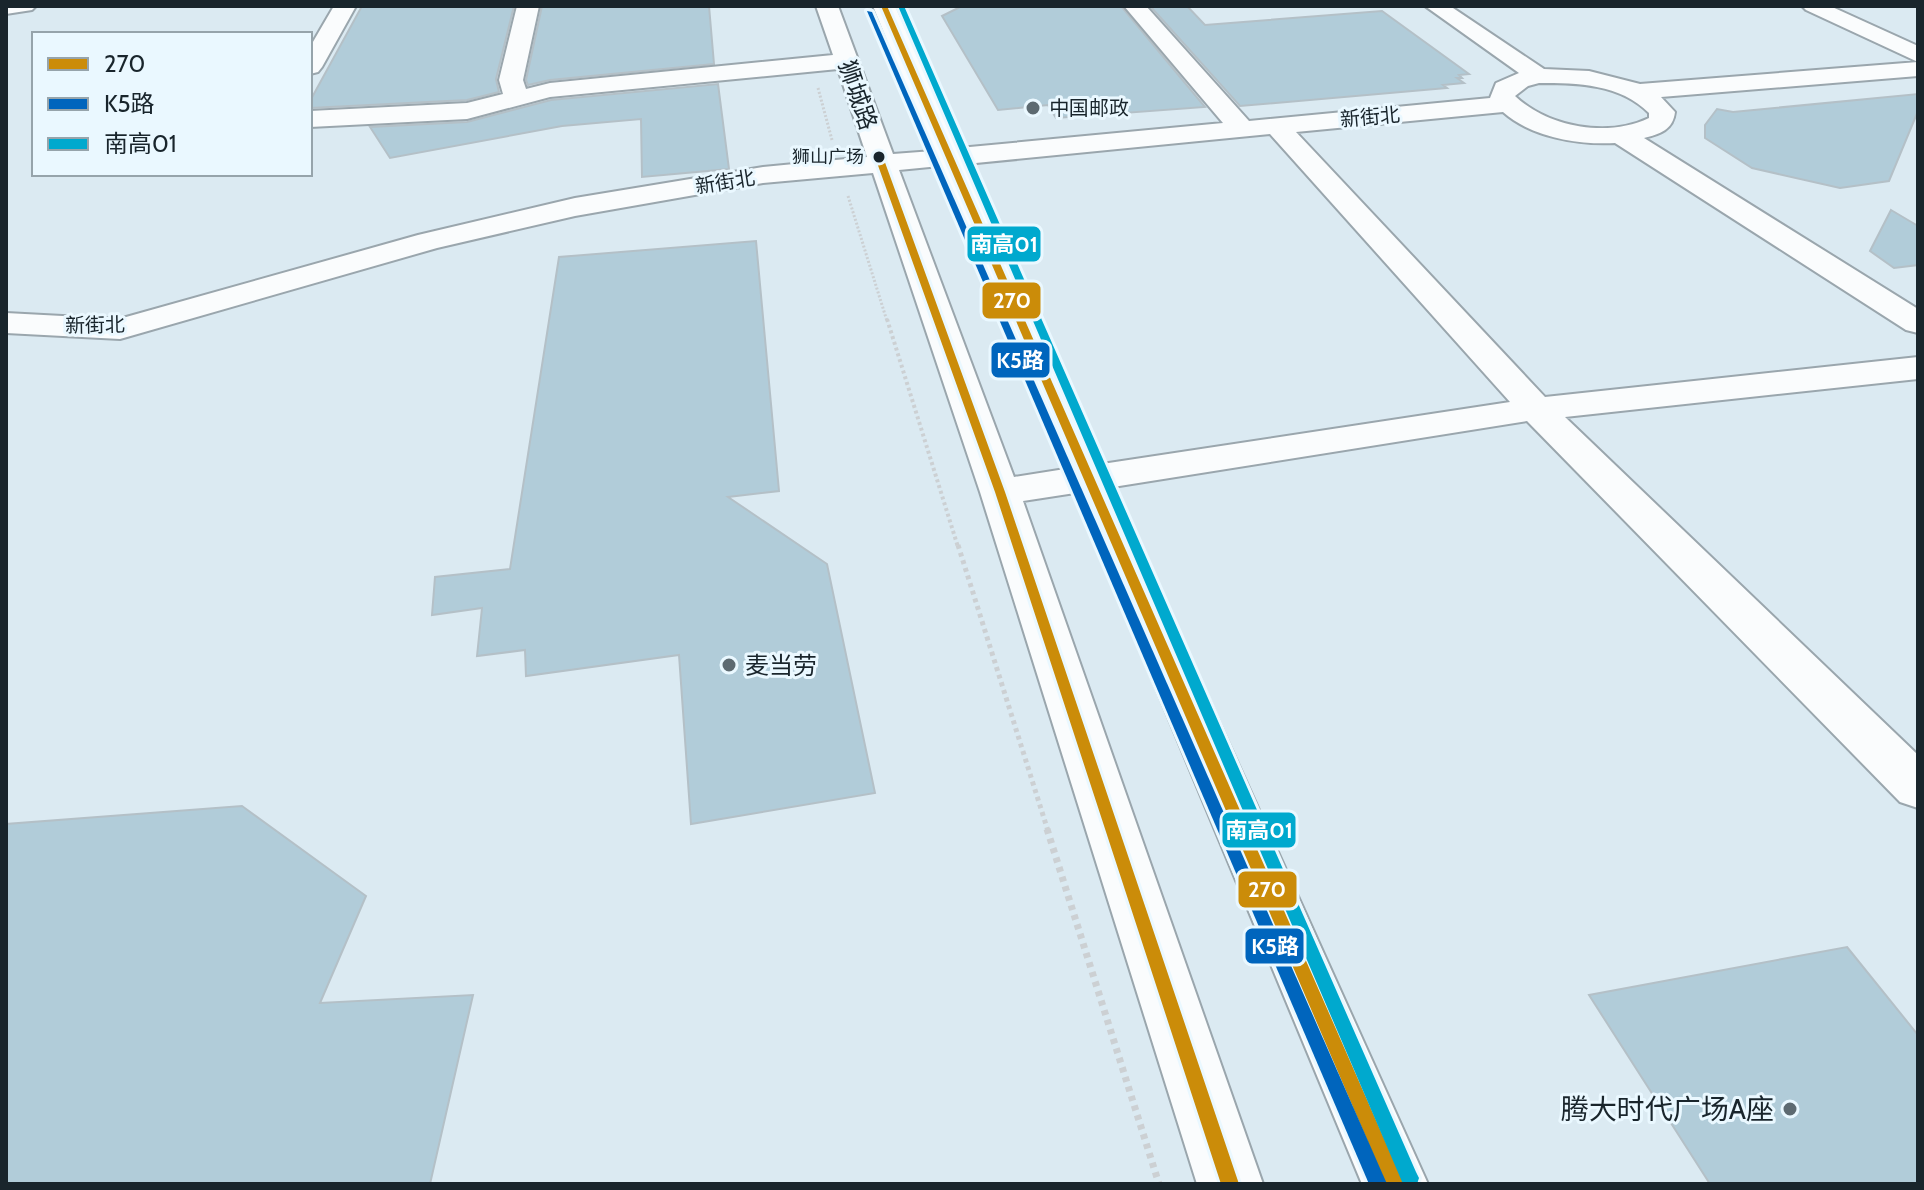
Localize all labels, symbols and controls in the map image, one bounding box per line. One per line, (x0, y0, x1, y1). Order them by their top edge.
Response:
legend (32, 32, 312, 176)
text: 270 (104, 49, 145, 78)
street label: 狮城路 (833, 56, 883, 134)
text: K5路 (104, 89, 155, 118)
place label: 中国邮政 (1049, 96, 1129, 120)
marker: 中国邮政 (1024, 99, 1042, 117)
street label: 新街北 (1339, 102, 1401, 132)
text: 南高01 (104, 129, 177, 158)
place label: 狮山广场 (792, 146, 864, 168)
marker: 狮山广场 (871, 149, 887, 165)
street label: 新街北 (693, 165, 757, 199)
line badge: 南高01 (966, 225, 1042, 263)
text: 南高01 (970, 231, 1038, 258)
line badge: 270 (981, 281, 1042, 320)
text: 270 (993, 287, 1031, 314)
street label: 新街北 (65, 312, 125, 338)
line badge: K5路 (990, 341, 1051, 379)
text: K5路 (996, 347, 1044, 374)
place label: 麦当劳 (745, 651, 817, 680)
marker: 麦当劳 (720, 656, 738, 674)
line badge: 南高01 (1221, 811, 1297, 849)
text: 南高01 (1225, 817, 1293, 844)
line badge: 270 (1237, 870, 1298, 909)
text: 270 (1248, 876, 1286, 903)
line badge: K5路 (1244, 927, 1305, 965)
text: K5路 (1251, 933, 1299, 960)
place label: 腾大时代广场A座 (1561, 1092, 1774, 1126)
marker: 腾大时代广场A座 (1781, 1100, 1799, 1118)

